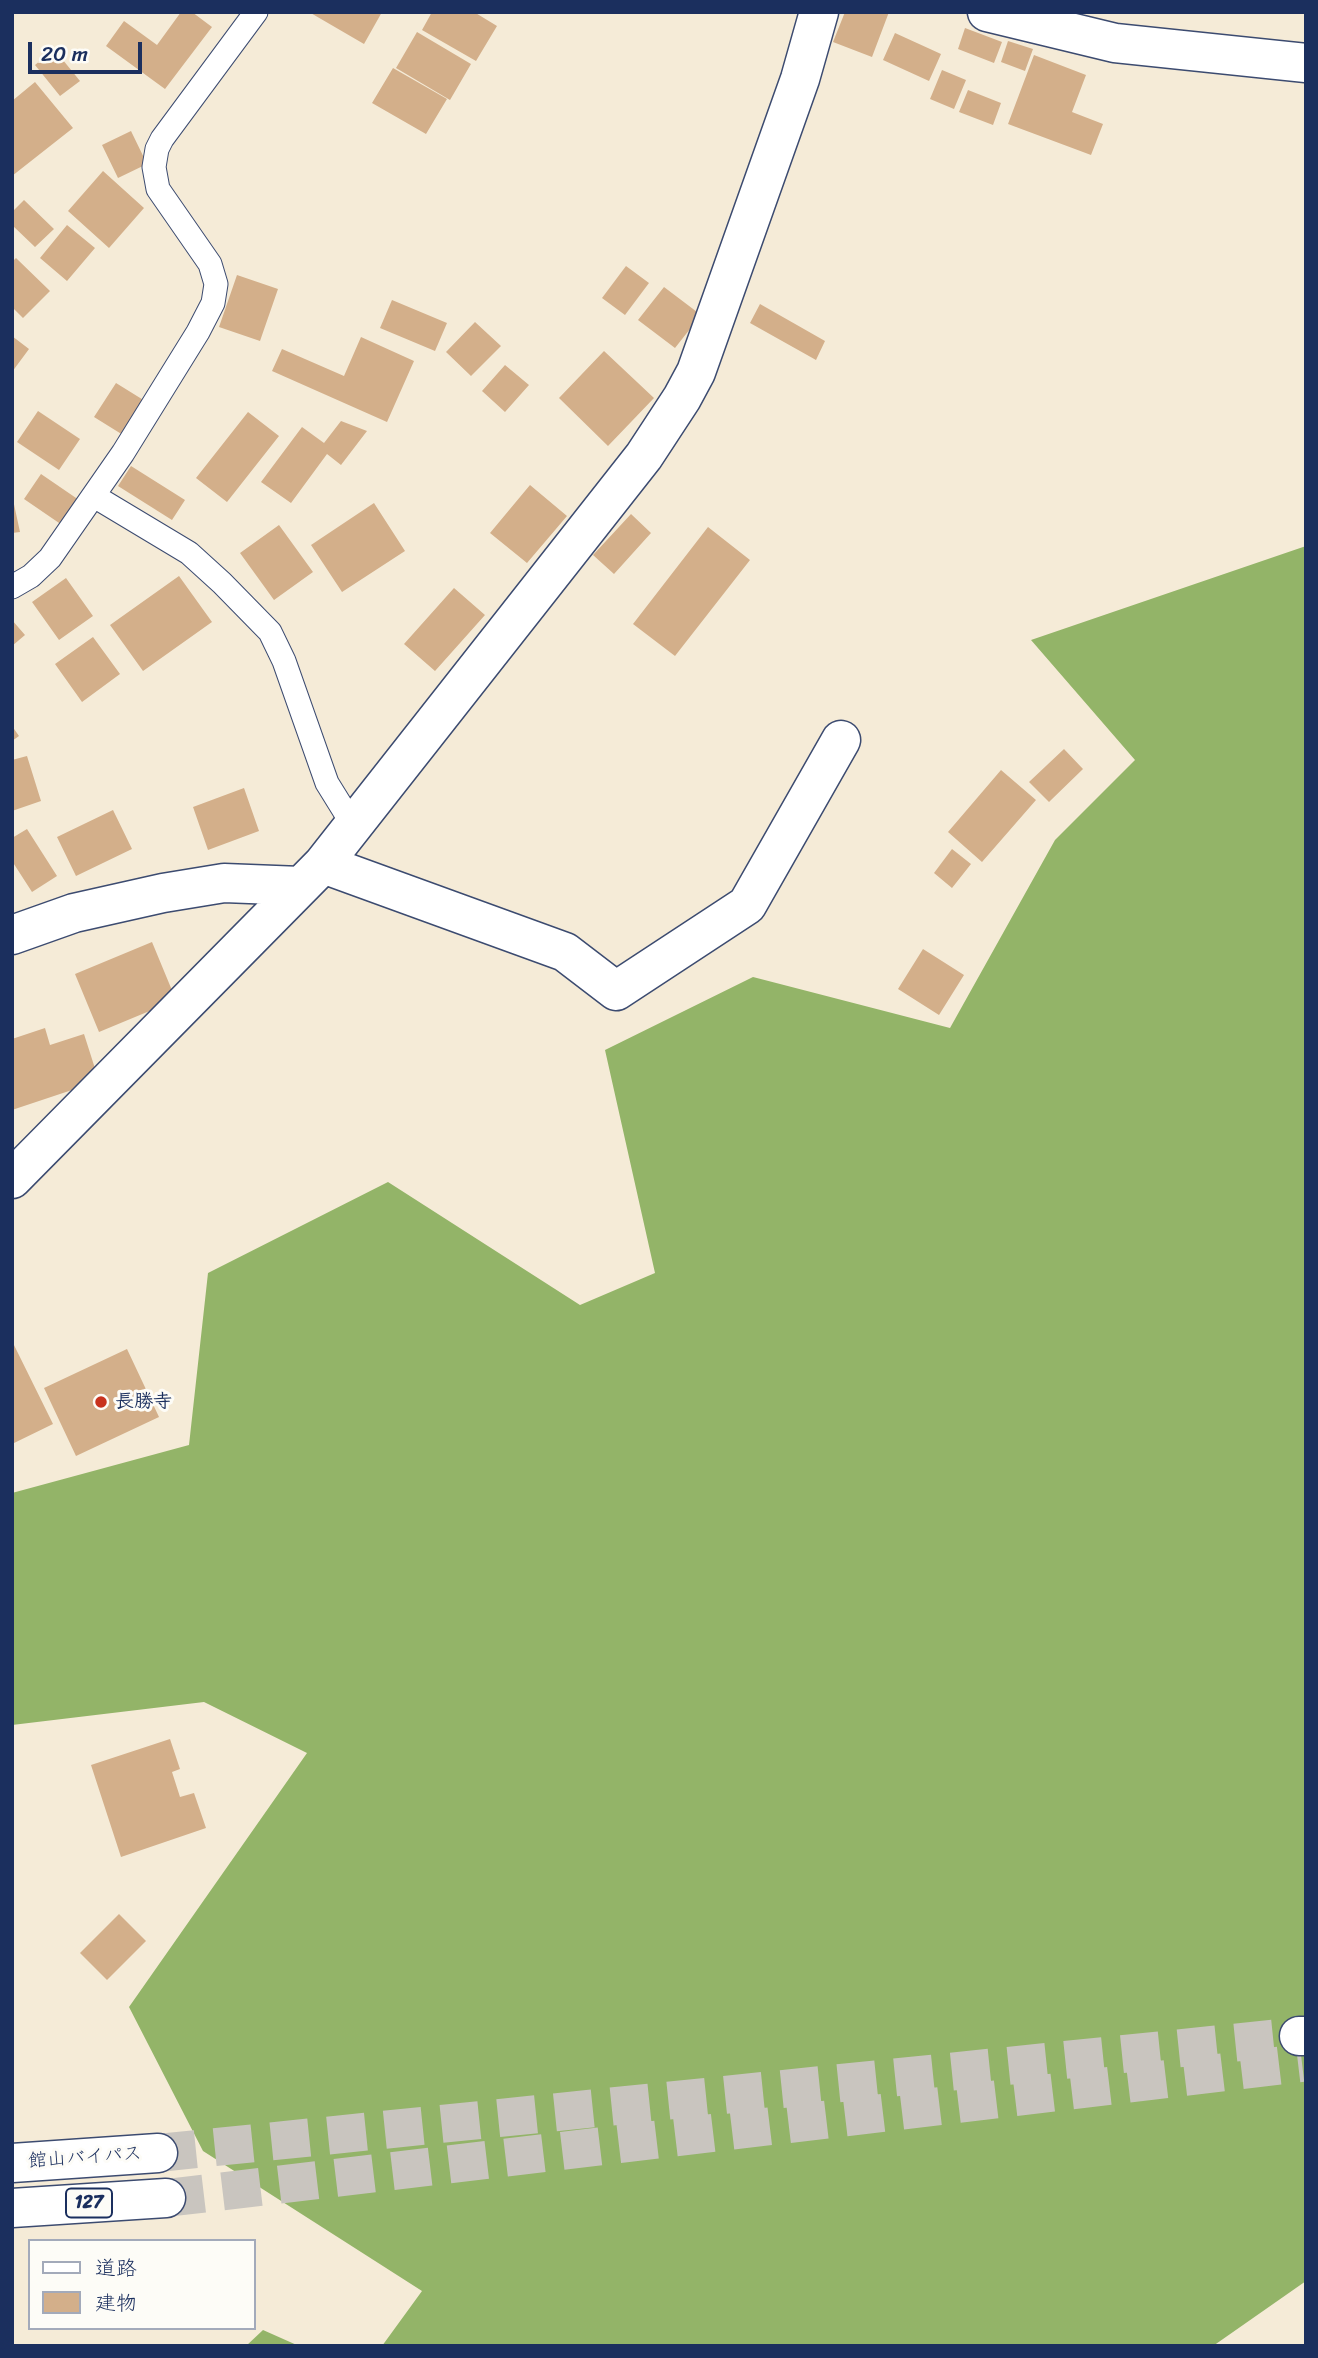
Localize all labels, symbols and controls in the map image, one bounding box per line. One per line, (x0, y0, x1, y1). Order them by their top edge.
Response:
scale bar (32, 28, 145, 72)
text: 20 m (41, 35, 88, 73)
place label: 長勝寺 (115, 1391, 172, 1413)
marker: 長勝寺 (93, 1394, 109, 1410)
street label: 館山バイパス (27, 2143, 143, 2173)
road number: 127 (66, 2188, 112, 2218)
legend (28, 2239, 256, 2330)
text: 道路 (95, 2249, 137, 2287)
text: 建物 (95, 2284, 137, 2322)

